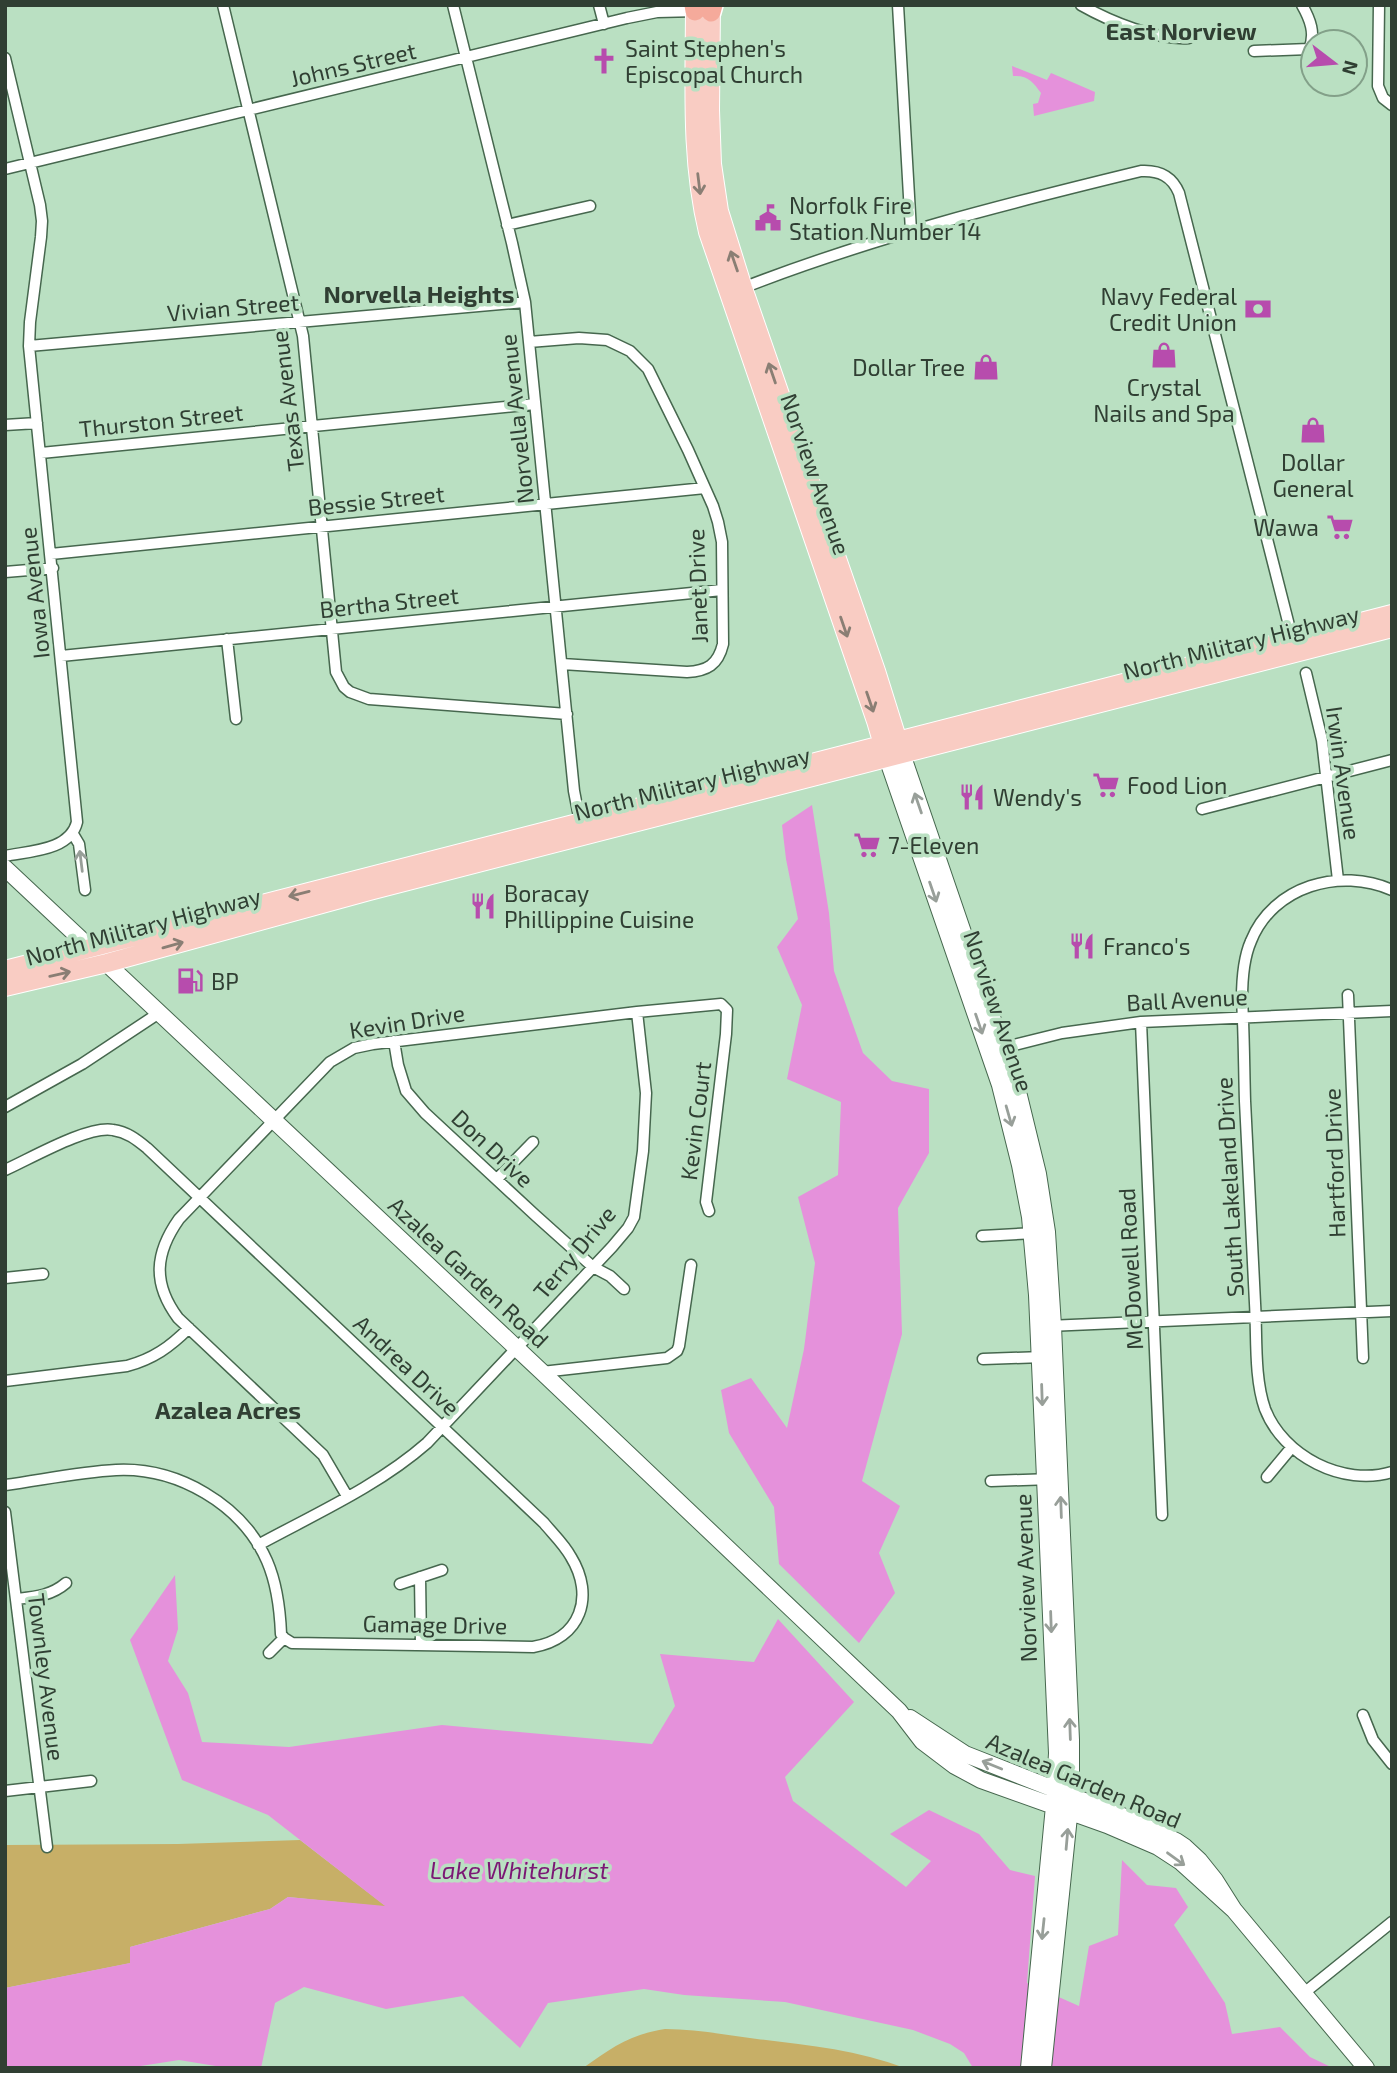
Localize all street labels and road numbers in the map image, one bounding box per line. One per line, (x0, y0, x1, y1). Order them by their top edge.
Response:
street label: Johns Street (287, 36, 419, 92)
street label: Vivian Street (166, 287, 301, 327)
street label: Texas Avenue (264, 329, 310, 473)
street label: Norvella Avenue (493, 333, 539, 505)
street label: Norview Avenue (775, 390, 857, 558)
street label: Thurston Street (77, 397, 245, 443)
street label: Bessie Street (306, 479, 446, 521)
street label: Iowa Avenue (13, 526, 55, 660)
street label: Janet Drive (681, 528, 713, 644)
street label: Bertha Street (318, 581, 460, 623)
street label: North Military Highway (1120, 599, 1362, 685)
street label: Irwin Avenue (1321, 704, 1367, 842)
street label: North Military Highway (571, 740, 813, 826)
street label: North Military Highway (22, 881, 264, 971)
street label: Norview Avenue (958, 927, 1040, 1095)
street label: Ball Avenue (1126, 982, 1248, 1016)
street label: Kevin Drive (347, 998, 467, 1044)
street label: Kevin Court (674, 1060, 716, 1182)
street label: South Lakeland Drive (1209, 1076, 1249, 1298)
street label: Hartford Drive (1317, 1088, 1351, 1238)
street label: Don Drive (446, 1103, 540, 1193)
street label: McDowell Road (1112, 1187, 1148, 1351)
street label: Azalea Garden Road (383, 1191, 555, 1353)
street label: Terry Drive (527, 1200, 621, 1304)
street label: Andrea Drive (348, 1309, 466, 1421)
street label: Norview Avenue (1008, 1493, 1042, 1663)
street label: Townley Avenue (23, 1592, 71, 1762)
street label: Gamage Drive (362, 1609, 508, 1639)
street label: Azalea Garden Road (982, 1726, 1186, 1834)

